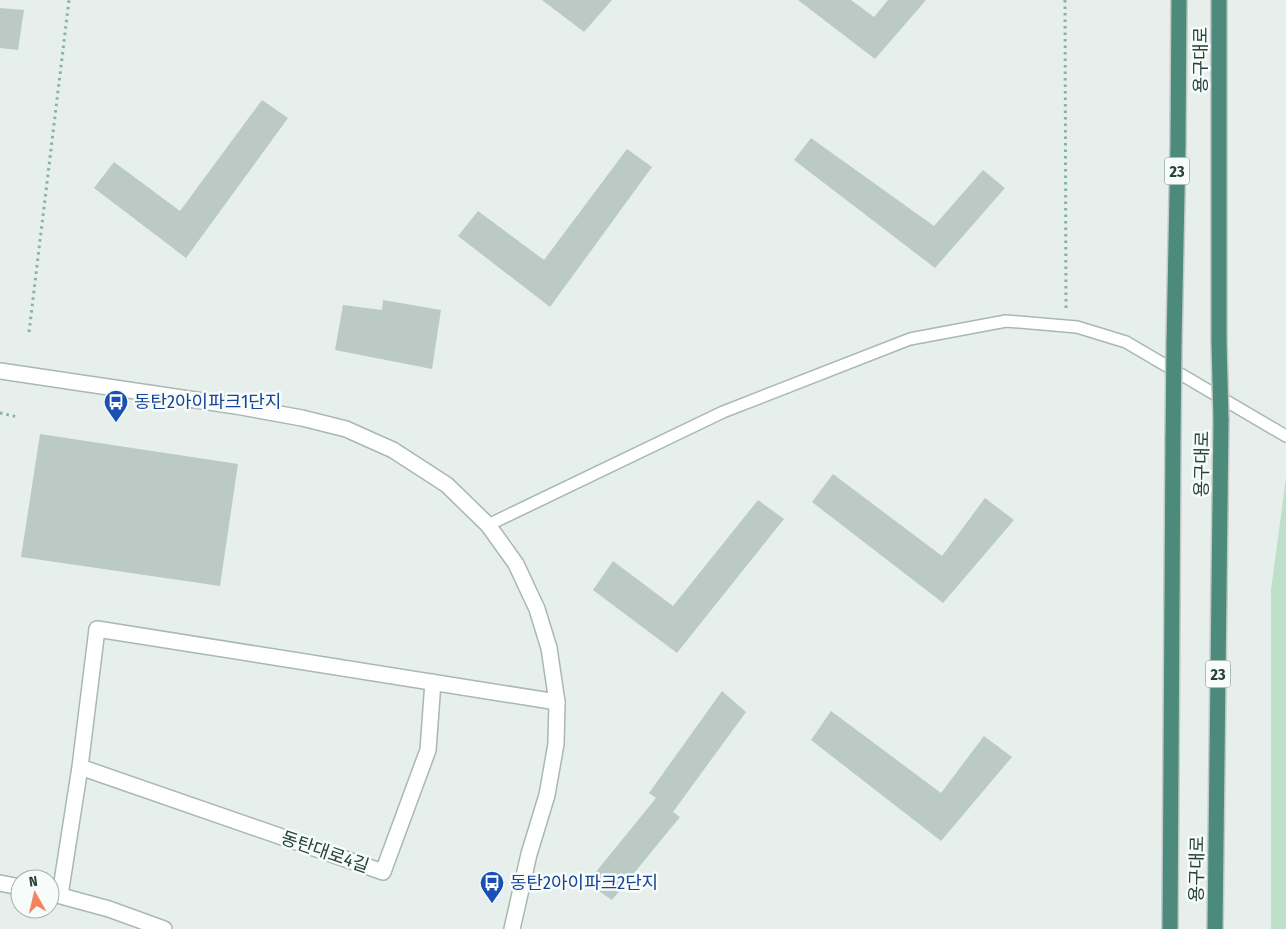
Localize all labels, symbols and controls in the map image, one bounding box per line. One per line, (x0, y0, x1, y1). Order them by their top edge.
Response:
street label: 용구대로 (1190, 27, 1212, 93)
road number: 23 (1164, 158, 1190, 185)
bus stop icon: 동탄2아이파크1단지 (103, 389, 129, 423)
place label: 동탄2아이파크1단지 (134, 391, 281, 413)
street label: 용구대로 (1190, 431, 1214, 497)
road number: 23 (1206, 661, 1230, 688)
street label: 동탄대로4길 (278, 827, 372, 877)
street label: 용구대로 (1185, 836, 1209, 902)
north arrow (10, 869, 60, 919)
bus stop icon: 동탄2아이파크2단지 (479, 870, 505, 904)
place label: 동탄2아이파크2단지 (510, 872, 658, 894)
text: N (28, 873, 39, 891)

